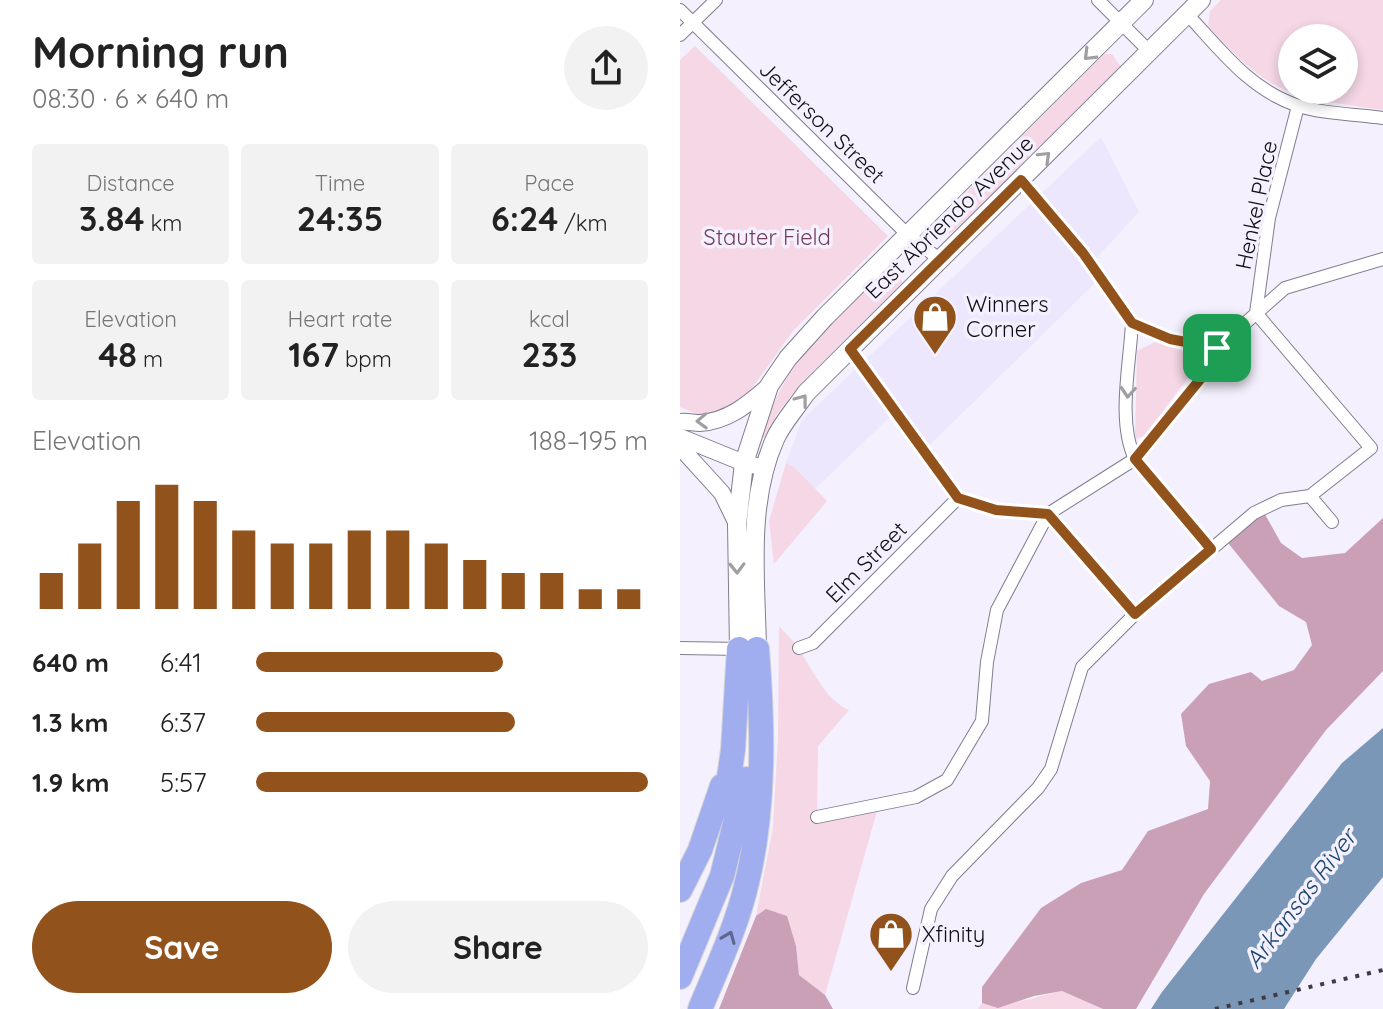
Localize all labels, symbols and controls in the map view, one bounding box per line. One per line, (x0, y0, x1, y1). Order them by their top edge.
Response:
text: Morning run (32, 24, 289, 79)
map controls (1278, 24, 1358, 104)
button: layers (1278, 24, 1358, 104)
button: share (564, 26, 648, 110)
one-way arrow (1084, 46, 1098, 60)
street label: Jefferson Street (753, 55, 891, 189)
text: 08:30 · 6 × 640 m (32, 82, 229, 115)
street label: East Abriendo Avenue (859, 129, 1039, 305)
street label: Henkel Place (1229, 138, 1283, 272)
one-way arrow (1036, 152, 1050, 166)
text: Distance (87, 169, 175, 197)
text: Time (315, 169, 365, 197)
text: Pace (524, 169, 574, 197)
text: 3.84 (79, 197, 144, 240)
text: 24:35 (297, 197, 383, 240)
text: 6:24 (491, 197, 558, 240)
text: km (144, 209, 182, 237)
text: /km (558, 209, 608, 237)
park label: Stauter Field (703, 223, 831, 251)
place label: Winners Corner (966, 290, 1049, 343)
shop icon: Winners Corner (911, 293, 959, 356)
text: Elevation (84, 305, 177, 333)
text: Heart rate (288, 305, 392, 333)
text: kcal (529, 305, 570, 333)
pin (1183, 314, 1251, 382)
icon: arrive (1195, 326, 1239, 370)
text: 48 (98, 333, 137, 376)
text: 167 (288, 333, 339, 376)
text: 233 (521, 333, 577, 376)
text: m (137, 345, 163, 373)
text: bpm (339, 345, 392, 373)
one-way arrow (1120, 386, 1137, 399)
one-way arrow (792, 394, 806, 409)
one-way arrow (695, 412, 708, 429)
text: Elevation (32, 424, 142, 457)
text: 188–195 m (529, 424, 648, 457)
street label: Elm Street (819, 515, 913, 609)
one-way arrow (729, 562, 746, 575)
text: 640 m (32, 646, 109, 679)
text: 6:41 (160, 646, 202, 679)
text: 1.3 km (32, 706, 109, 739)
text: 6:37 (160, 706, 206, 739)
text: 1.9 km (32, 766, 109, 799)
text: 5:57 (160, 766, 207, 799)
water label: Arkansas River (1238, 821, 1364, 974)
button: Save (32, 901, 332, 993)
button: Share (348, 901, 648, 993)
shop icon: Xfinity (867, 910, 915, 973)
place label: Xfinity (922, 920, 985, 948)
one-way arrow (719, 931, 736, 945)

